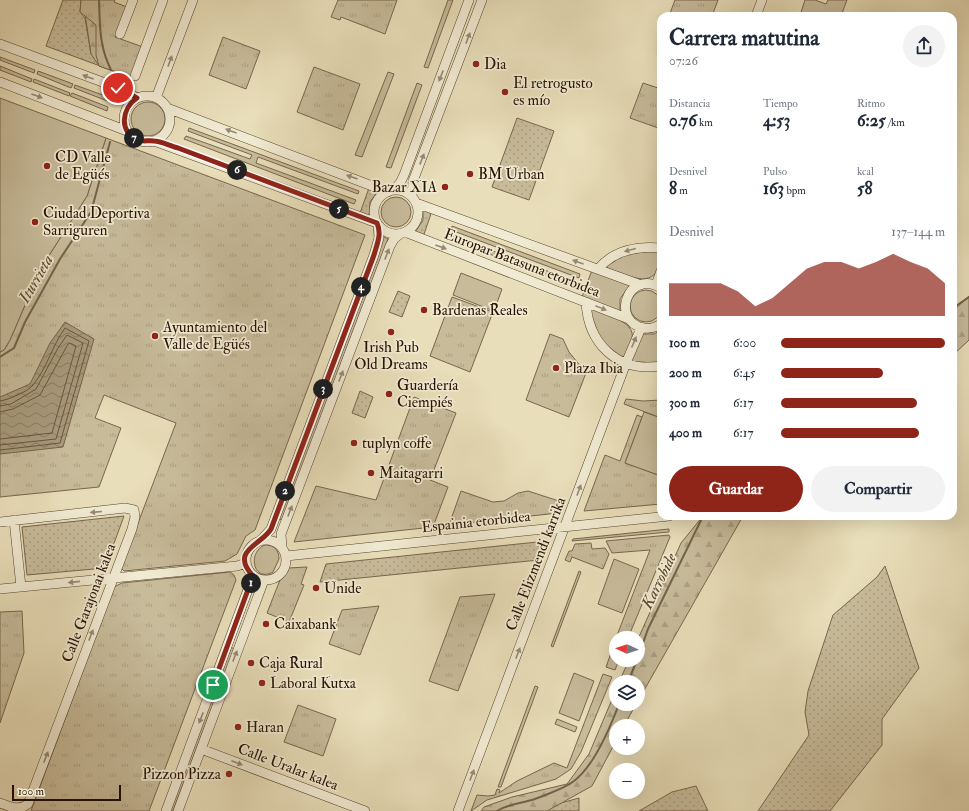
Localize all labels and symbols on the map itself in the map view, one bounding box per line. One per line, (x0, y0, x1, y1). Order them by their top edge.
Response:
one-way arrow (465, 31, 471, 43)
one-way arrow (167, 55, 173, 67)
place label: Dia (484, 55, 507, 74)
marker: Dia (471, 59, 481, 69)
one-way arrow (437, 70, 443, 82)
pin (101, 71, 135, 105)
one-way arrow (82, 74, 94, 80)
place label: El retrogusto es mío (513, 74, 593, 110)
marker: El retrogusto es mío (500, 87, 510, 97)
one-way arrow (31, 93, 43, 99)
pin: 7 (124, 128, 144, 148)
one-way arrow (224, 128, 236, 134)
place label: CD Valle de Egüés (55, 148, 111, 184)
one-way arrow (419, 153, 425, 165)
pin: 6 (227, 160, 247, 180)
marker: CD Valle de Egüés (42, 161, 52, 171)
place label: BM Urban (478, 165, 545, 184)
marker: BM Urban (465, 169, 475, 179)
one-way arrow (346, 173, 358, 179)
place label: Bazar XIA (372, 178, 437, 197)
marker: Bazar XIA (440, 182, 450, 192)
pin: 5 (329, 199, 349, 219)
place label: Ciudad Deportiva Sarriguren (43, 204, 151, 240)
marker: Ciudad Deportiva Sarriguren (30, 217, 40, 227)
street label: Europar Batasuna etorbidea (441, 224, 604, 303)
one-way arrow (435, 245, 447, 251)
one-way arrow (623, 247, 636, 253)
one-way arrow (384, 248, 390, 260)
water label: Iturrieta (14, 251, 58, 307)
one-way arrow (571, 258, 583, 264)
pin: 4 (351, 277, 371, 297)
place label: Bardenas Reales (432, 301, 528, 320)
marker: Bardenas Reales (419, 305, 429, 315)
one-way arrow (596, 305, 607, 311)
place label: Ayuntamiento del Valle de Egüés (162, 318, 268, 354)
marker: Irish Pub Old Dreams (386, 327, 396, 337)
marker: Ayuntamiento del Valle de Egüés (150, 331, 160, 341)
one-way arrow (632, 336, 638, 348)
place label: Irish Pub Old Dreams (354, 338, 428, 374)
place label: Plaza Ibia (564, 359, 624, 378)
marker: Plaza Ibia (551, 363, 561, 373)
one-way arrow (338, 370, 344, 382)
place label: Guardería Ciempiés (397, 376, 459, 413)
pin: 3 (313, 379, 333, 399)
marker: Guardería Ciempiés (384, 389, 394, 399)
place label: tuplyn coffe (362, 434, 431, 454)
marker: tuplyn coffe (349, 438, 359, 448)
place label: Maitagarri (379, 464, 443, 483)
marker: Maitagarri (366, 468, 376, 478)
pin: 2 (275, 481, 295, 501)
one-way arrow (576, 484, 582, 496)
street label: Calle Elizmendi karrika (502, 494, 571, 634)
one-way arrow (288, 504, 294, 516)
street label: Espainia etorbidea (420, 507, 532, 538)
one-way arrow (90, 509, 102, 515)
street label: Calle Garajonai kalea (58, 540, 121, 665)
water label: Karrobide (636, 549, 681, 613)
pin: 1 (241, 573, 261, 593)
one-way arrow (68, 578, 80, 585)
place label: Unide (324, 579, 362, 598)
marker: Unide (311, 583, 321, 593)
place label: Caixabank (274, 615, 336, 634)
marker: Caixabank (261, 619, 271, 629)
one-way arrow (89, 628, 95, 640)
north arrow (609, 631, 645, 667)
one-way arrow (515, 646, 521, 658)
one-way arrow (233, 650, 239, 662)
place label: Caja Rural (259, 654, 323, 673)
marker: Caja Rural (246, 658, 256, 668)
pin (196, 668, 230, 702)
place label: Laboral Kutxa (270, 674, 357, 693)
marker: Laboral Kutxa (257, 678, 267, 688)
one-way arrow (197, 712, 203, 724)
place label: Haran (246, 718, 284, 737)
marker: Haran (233, 722, 243, 732)
street label: Calle Uralar kalea (235, 739, 342, 795)
one-way arrow (43, 750, 49, 762)
one-way arrow (232, 760, 244, 766)
place label: Pizzon Pizza (142, 765, 222, 784)
one-way arrow (470, 768, 476, 780)
marker: Pizzon Pizza (224, 769, 234, 779)
scale bar (12, 783, 121, 802)

